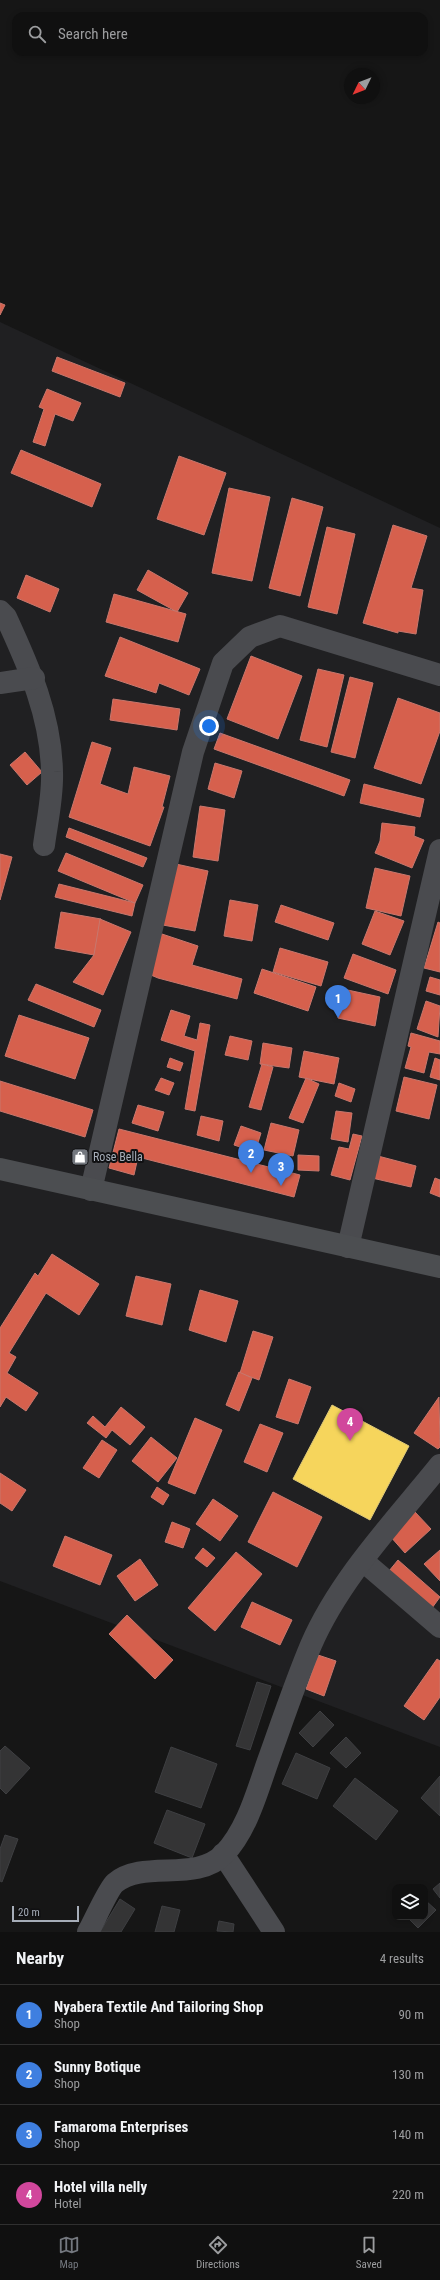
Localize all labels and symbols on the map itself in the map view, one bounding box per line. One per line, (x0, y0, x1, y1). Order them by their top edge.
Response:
north arrow (344, 68, 380, 104)
your location (199, 716, 219, 736)
pin: 1 (325, 985, 351, 1018)
pin: 2 (238, 1140, 264, 1173)
shop icon: Rose Bella (70, 1147, 90, 1167)
place label: Rose Bella (93, 1150, 143, 1164)
pin: 3 (268, 1153, 294, 1186)
pin: 4 (337, 1408, 363, 1441)
scale bar (12, 1904, 79, 1923)

